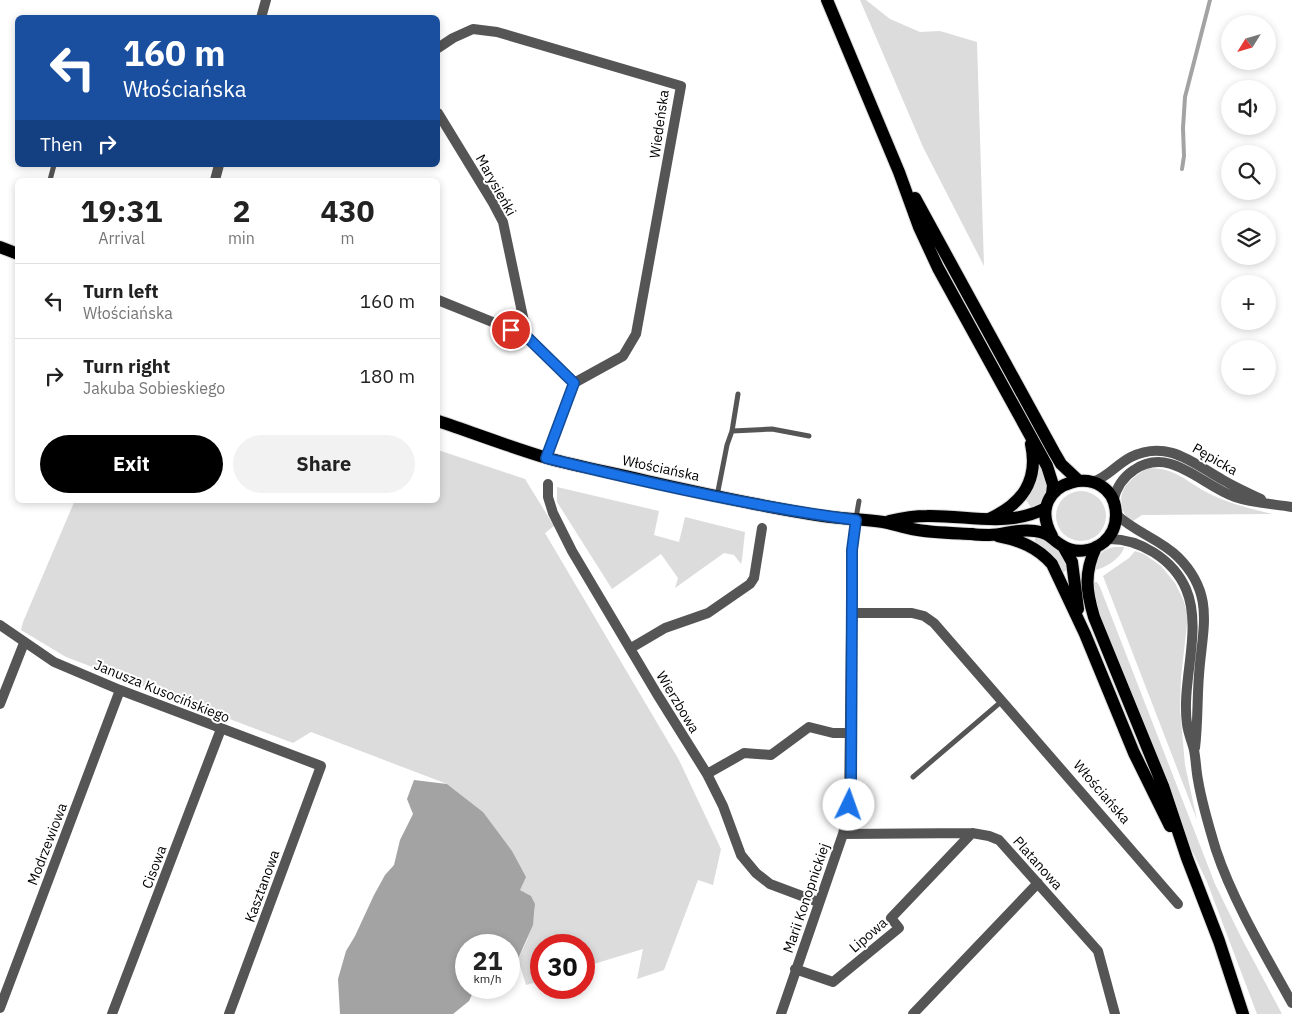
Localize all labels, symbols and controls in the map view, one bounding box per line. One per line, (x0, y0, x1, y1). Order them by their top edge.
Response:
north arrow (1221, 15, 1276, 70)
map controls (1221, 15, 1276, 395)
text: 160 m (123, 30, 226, 76)
icon: left (40, 35, 105, 100)
text: Włościańska (123, 74, 247, 103)
button: sound (1221, 80, 1276, 135)
street label: Wiedeńska (645, 88, 673, 159)
icon: right (93, 130, 121, 158)
text: Then (40, 132, 83, 156)
button: search (1221, 145, 1276, 200)
street label: Marysieńki (472, 151, 520, 219)
text: 19:31 (81, 191, 162, 230)
text: 2 (232, 191, 250, 230)
text: 430 (320, 191, 374, 230)
button: layers (1221, 210, 1276, 265)
text: Arrival (98, 228, 145, 248)
text: min (228, 228, 255, 248)
text: m (340, 228, 354, 248)
button: + (1221, 275, 1276, 330)
text: Turn left (83, 279, 159, 303)
icon: left (40, 287, 68, 315)
text: 160 m (360, 289, 415, 313)
text: Włościańska (83, 303, 173, 323)
pin (490, 309, 532, 351)
icon: arrive (497, 316, 525, 344)
button: − (1221, 340, 1276, 395)
text: Turn right (83, 354, 170, 378)
icon: right (40, 362, 68, 390)
text: 180 m (360, 364, 415, 388)
text: Jakuba Sobieskiego (83, 378, 225, 398)
button: Exit (40, 435, 223, 493)
button: Share (233, 435, 415, 493)
street label: Pępicka (1189, 439, 1241, 479)
street label: Włościańska (621, 451, 702, 485)
street label: Janusza Kusocińskiego (91, 656, 233, 727)
street label: Wierzbowa (652, 668, 704, 737)
street label: Włościańska (1069, 756, 1135, 828)
position arrow (822, 778, 874, 830)
street label: Modrzewiowa (23, 800, 71, 888)
street label: Platanowa (1009, 832, 1067, 894)
street label: Marii Konopnickiej (779, 841, 833, 955)
street label: Cisowa (138, 842, 171, 891)
street label: Kasztanowa (241, 847, 284, 925)
street label: Lipowa (845, 913, 891, 956)
speed limit sign: 30 (530, 934, 595, 999)
text: 21 (472, 944, 503, 977)
text: km/h (473, 971, 502, 986)

